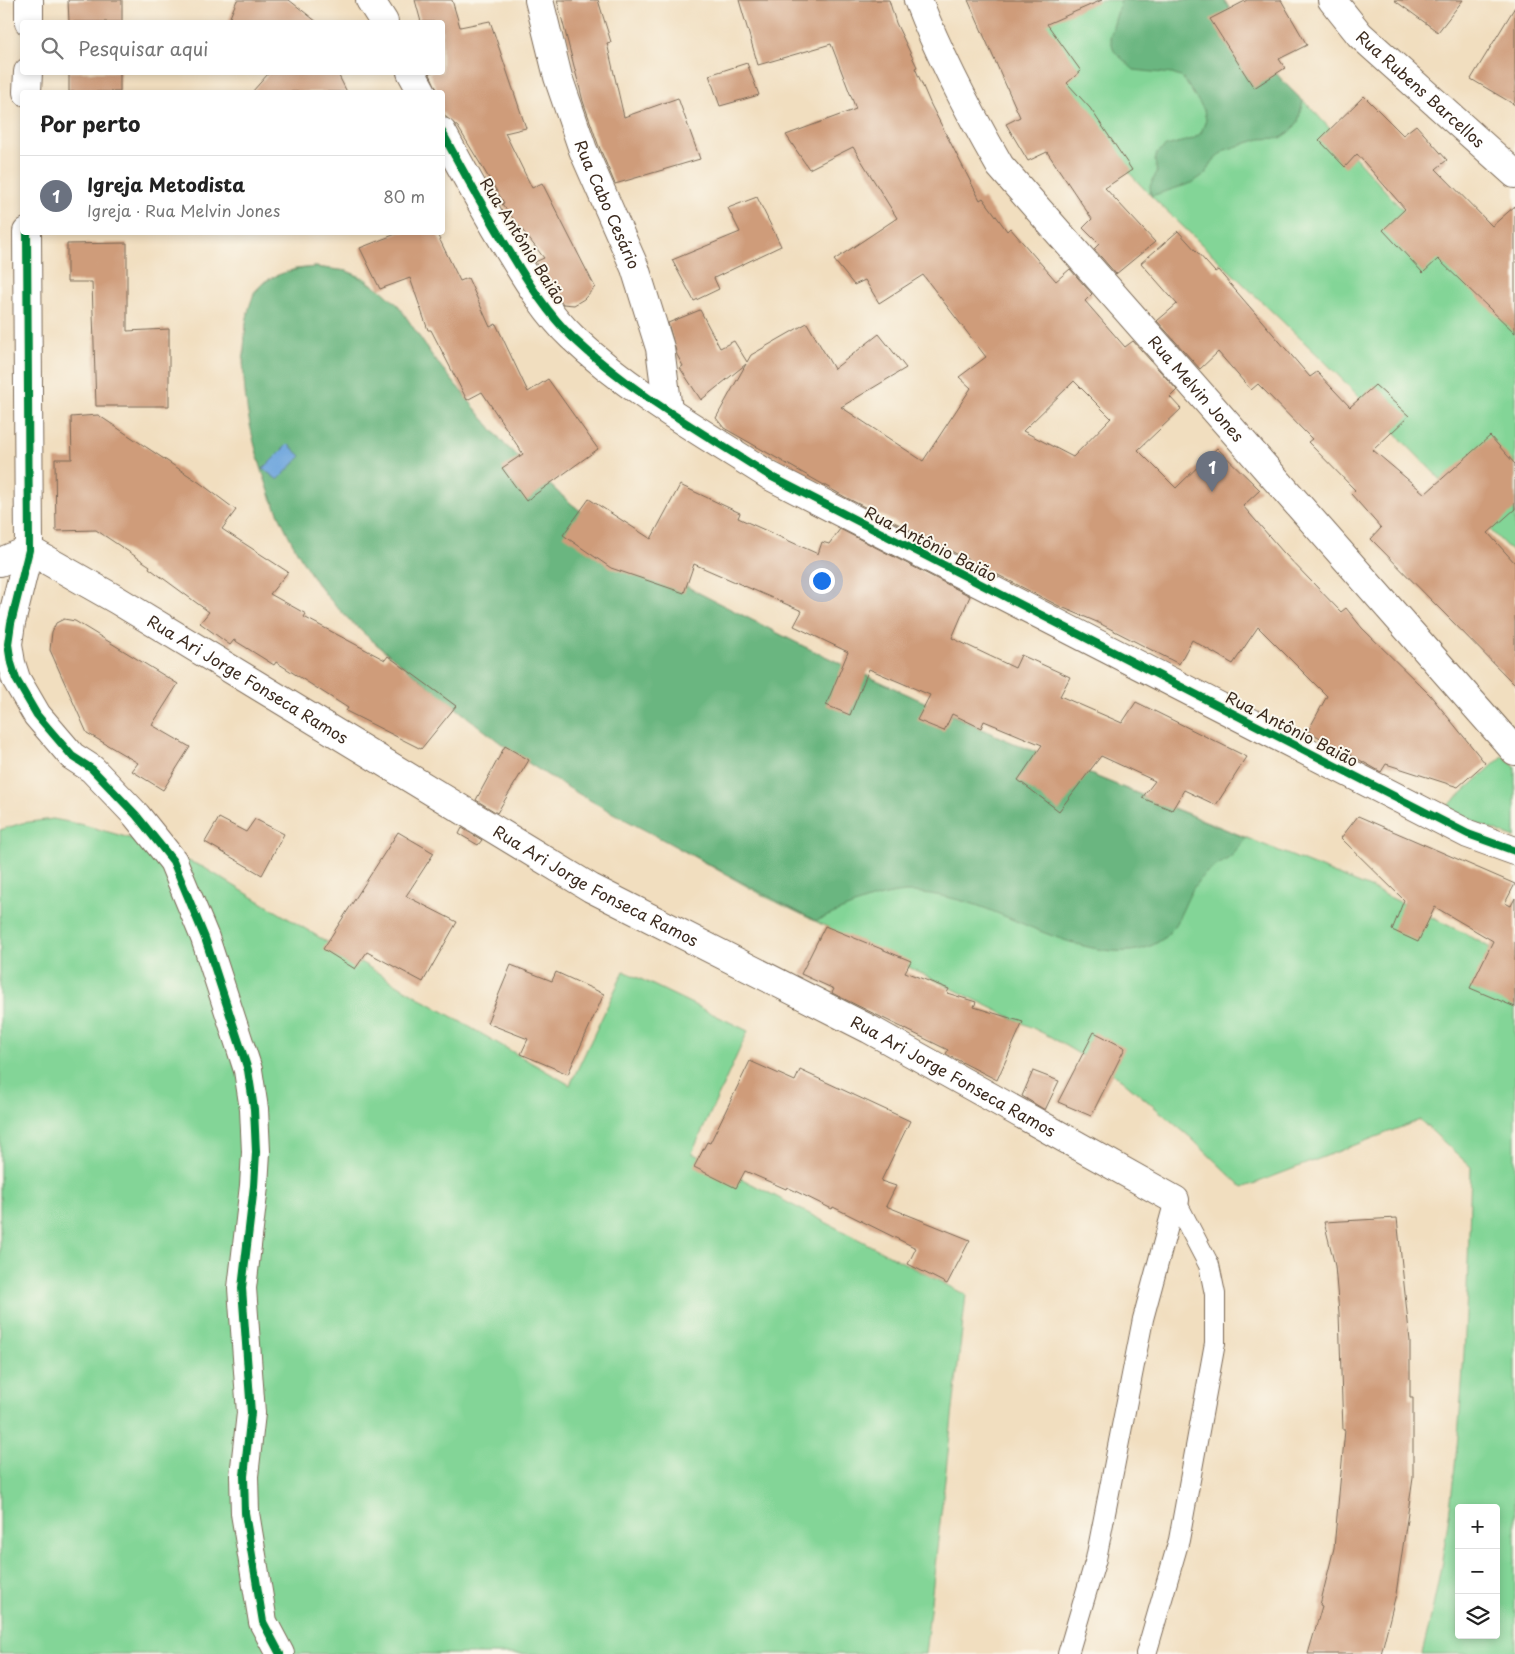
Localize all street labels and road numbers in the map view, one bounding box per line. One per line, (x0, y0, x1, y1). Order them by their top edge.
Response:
street label: Rua Rubens Barcellos (1351, 24, 1491, 153)
street label: Rua Cabo Cesário (569, 137, 647, 272)
street label: Rua Antônio Baião (475, 172, 573, 309)
street label: Rua Melvin Jones (1143, 330, 1250, 446)
street label: Rua Antônio Baião (861, 499, 1002, 587)
street label: Rua Ari Jorge Fonseca Ramos (143, 608, 353, 749)
street label: Rua Antônio Baião (1222, 684, 1363, 772)
street label: Rua Ari Jorge Fonseca Ramos (489, 818, 703, 952)
street label: Rua Ari Jorge Fonseca Ramos (847, 1009, 1060, 1142)

